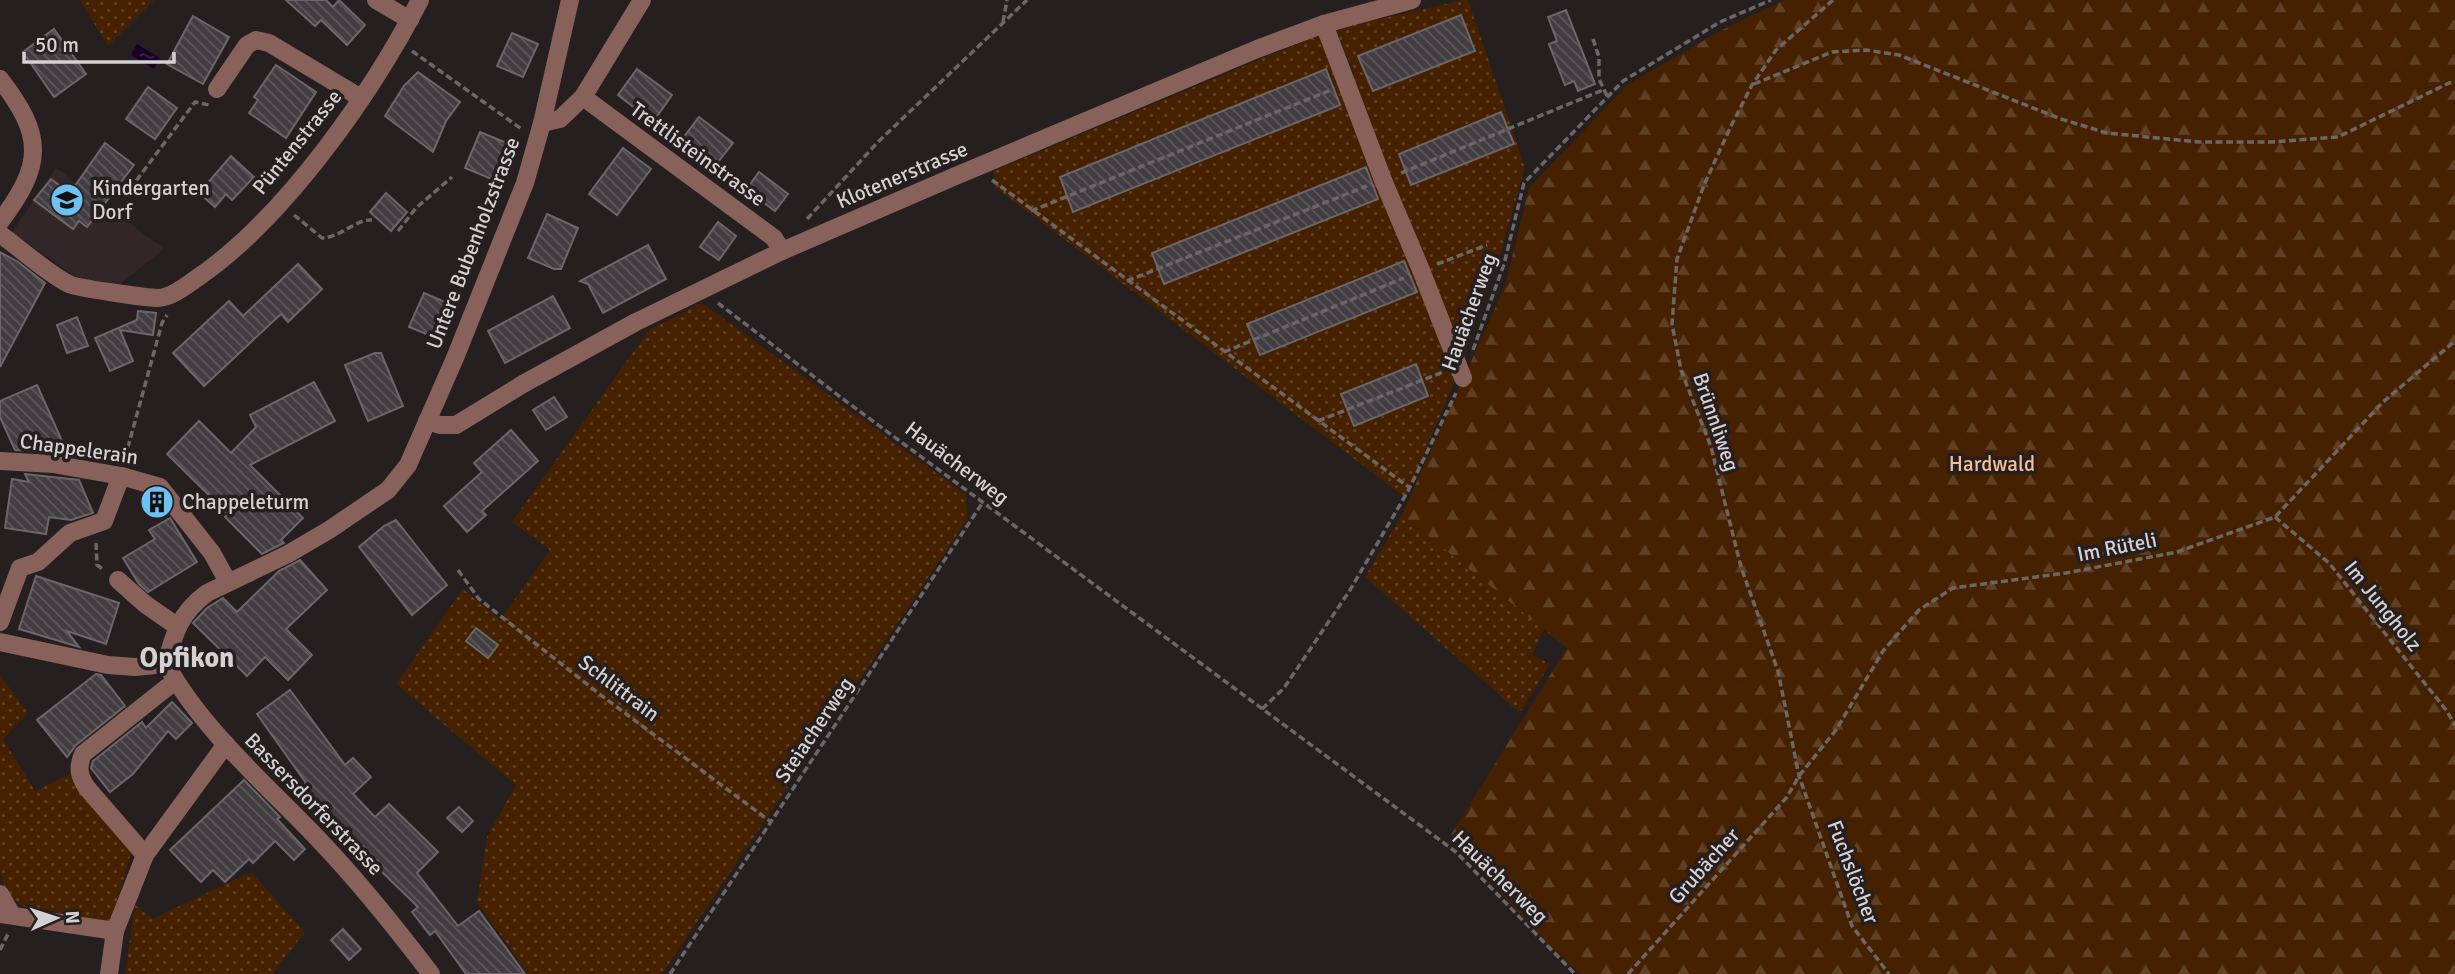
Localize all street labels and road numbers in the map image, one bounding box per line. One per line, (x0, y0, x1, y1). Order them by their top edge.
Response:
street label: Püntenstrasse (247, 84, 347, 200)
street label: Trettlisteinstrasse (625, 96, 771, 212)
street label: Untere Bubenholzstrasse (421, 133, 525, 353)
street label: Klotenerstrasse (832, 136, 972, 214)
street label: Hauächerweg (1436, 250, 1502, 374)
street label: Brünnliweg (1687, 369, 1745, 475)
street label: Hauächerweg (900, 415, 1014, 511)
street label: Chappelerain (18, 428, 140, 470)
street label: Im Rüteli (2075, 527, 2159, 567)
street label: Im Jungholz (2339, 555, 2427, 657)
street label: Schlittrain (573, 649, 665, 727)
street label: Steiacherweg (769, 672, 859, 788)
street label: Bassersdorferstrasse (239, 727, 389, 881)
street label: Fuchslöcher (1821, 817, 1885, 928)
street label: Grubächer (1663, 822, 1745, 910)
street label: Hauächerweg (1447, 825, 1553, 929)

